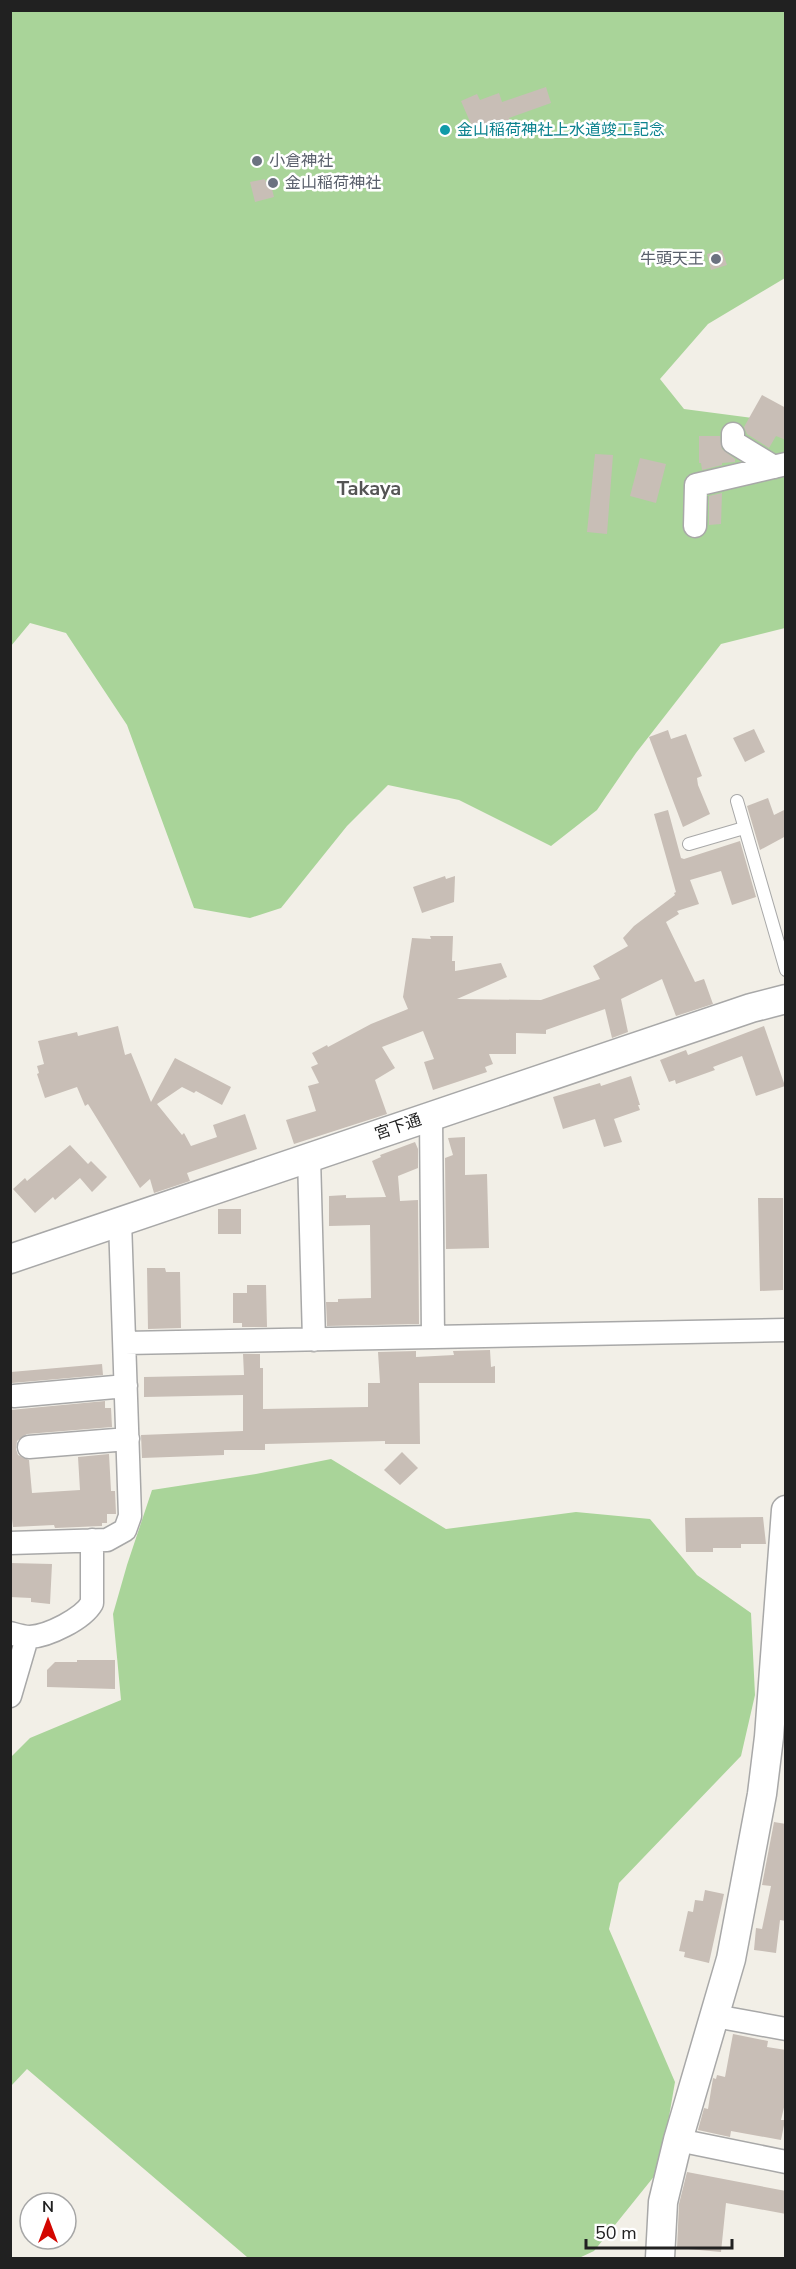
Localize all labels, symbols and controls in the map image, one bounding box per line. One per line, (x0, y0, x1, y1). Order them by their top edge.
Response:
place label: 金山稲荷神社上水道竣工記念 (457, 119, 665, 141)
marker: 金山稲荷神社上水道竣工記念 (438, 123, 452, 137)
place label: 小倉神社 (269, 150, 333, 172)
marker: 小倉神社 (250, 154, 264, 168)
place label: 金山稲荷神社 (285, 172, 381, 194)
marker: 金山稲荷神社 (266, 176, 280, 190)
place label: 牛頭天王 (640, 248, 704, 270)
marker: 牛頭天王 (709, 252, 723, 266)
district label: Takaya (337, 475, 401, 502)
street label: 宮下通 (372, 1109, 424, 1145)
north arrow (18, 2191, 78, 2251)
text: N (42, 2196, 54, 2218)
scale bar (586, 2212, 732, 2250)
text: 50 m (595, 2221, 637, 2245)

